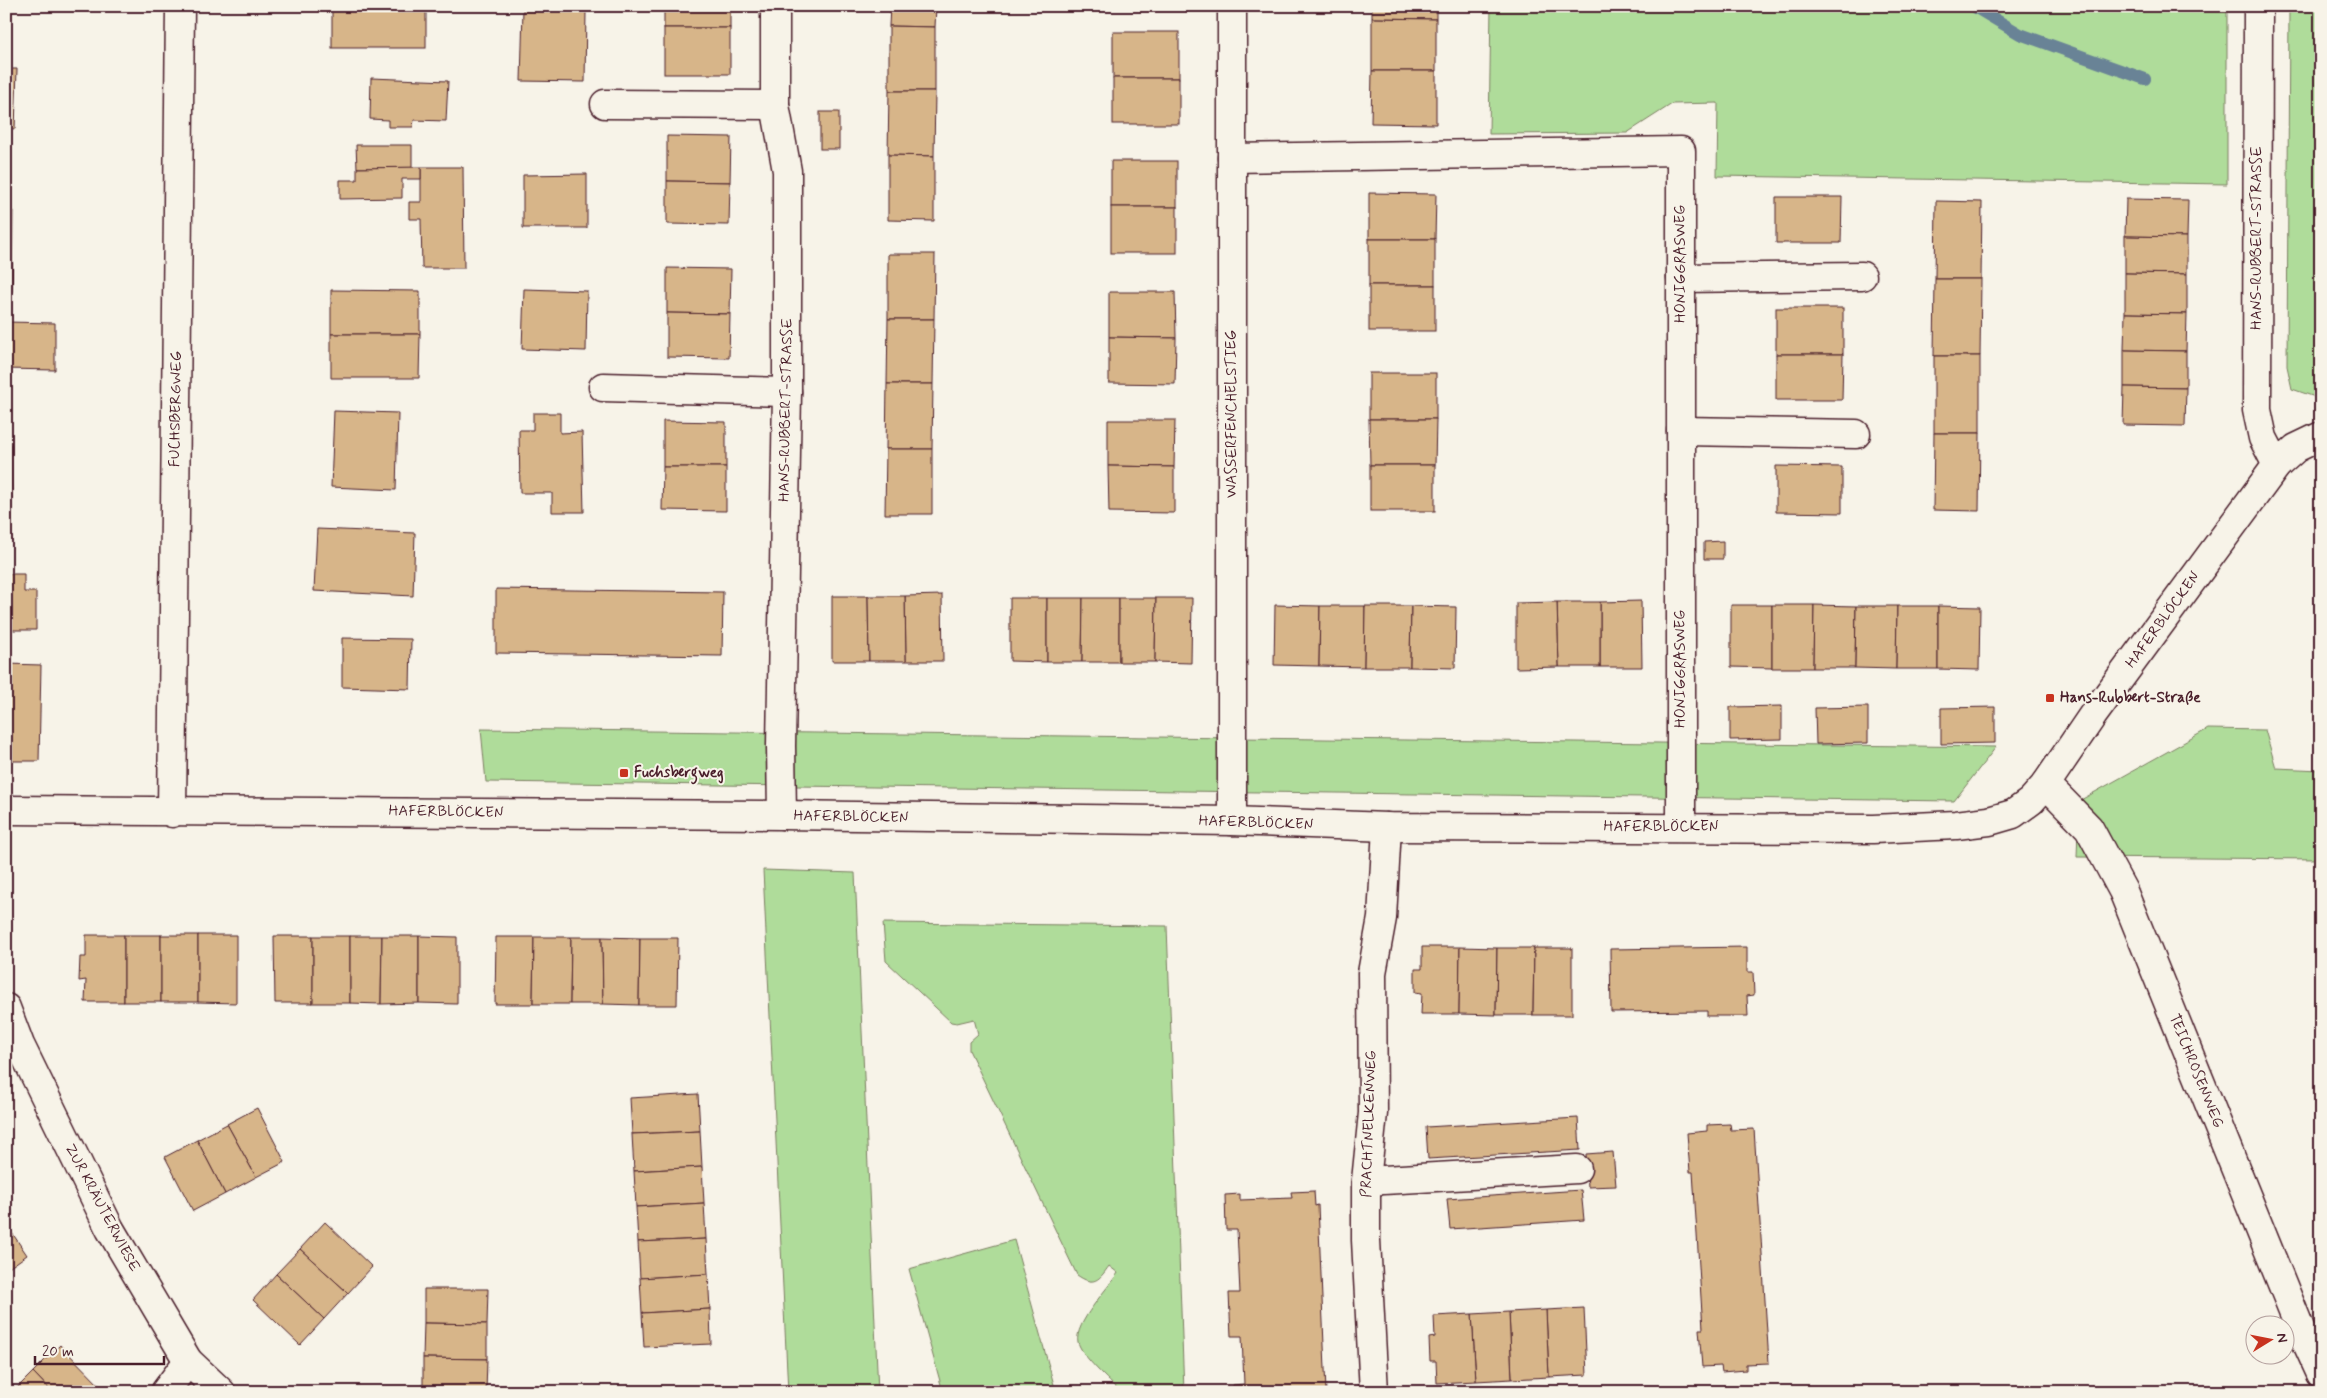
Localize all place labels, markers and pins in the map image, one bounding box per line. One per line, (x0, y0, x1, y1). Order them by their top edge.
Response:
place label: Hans-Rubbert-Straße (2060, 688, 2201, 708)
marker: Hans-Rubbert-Straße (2044, 692, 2056, 704)
place label: Fuchsbergweg (634, 763, 724, 785)
marker: Fuchsbergweg (618, 767, 630, 779)

